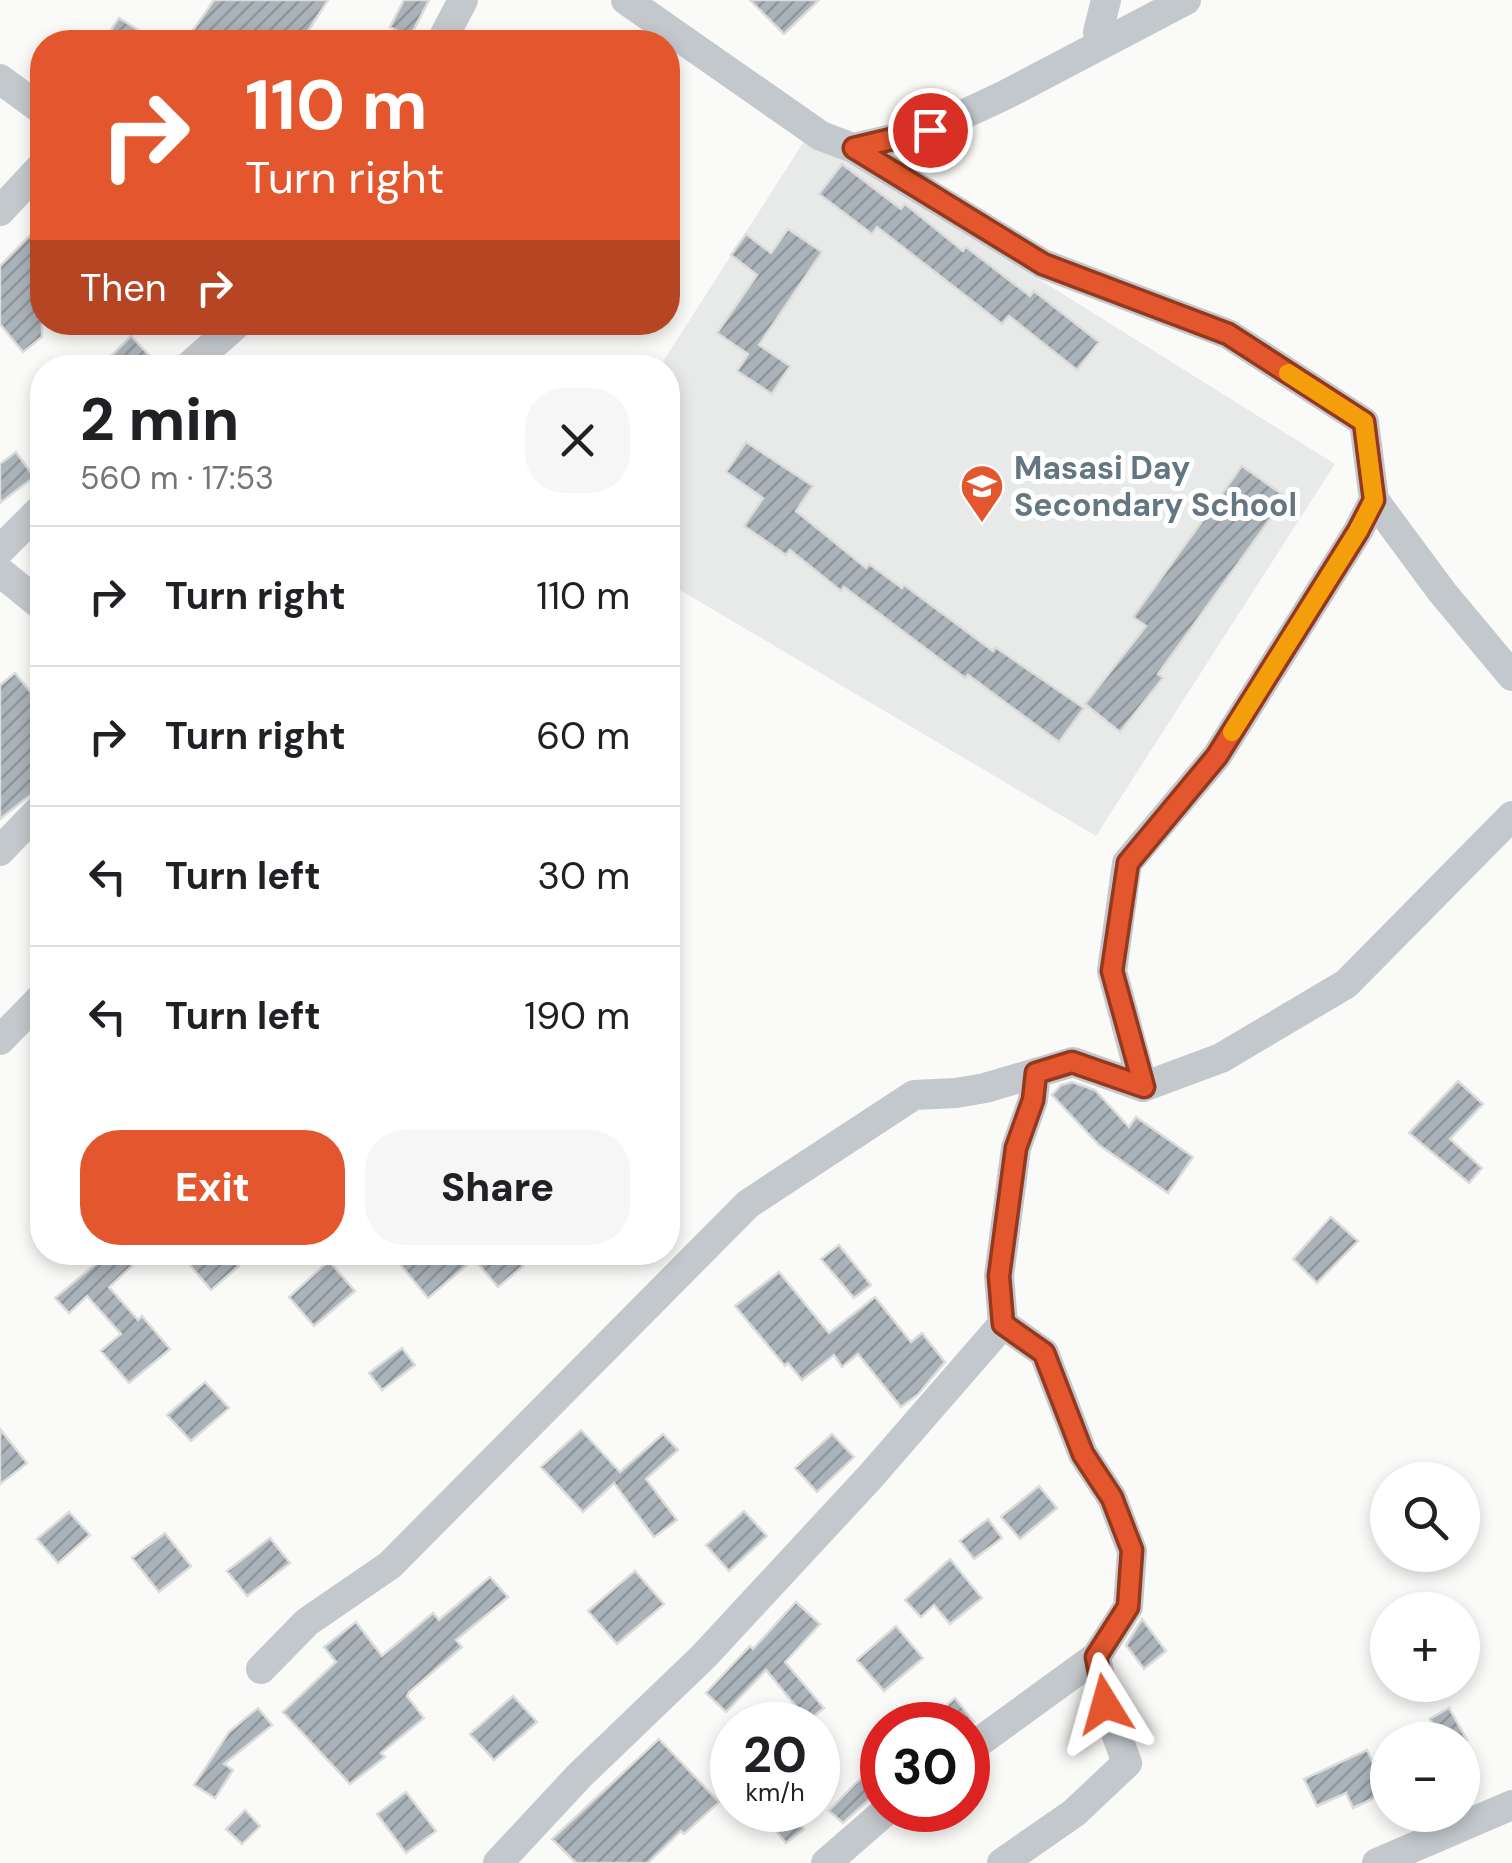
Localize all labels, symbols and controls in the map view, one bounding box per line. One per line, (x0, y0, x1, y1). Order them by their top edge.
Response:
text: 110 m (245, 60, 428, 151)
icon: right (80, 70, 210, 200)
pin (888, 88, 973, 173)
icon: arrive (903, 103, 958, 158)
text: Turn right (245, 148, 444, 207)
icon: right (187, 260, 242, 315)
text: Then (80, 263, 167, 313)
text: 2 min (80, 380, 239, 459)
button: close (525, 388, 630, 493)
place label: Masasi Day Secondary School (1014, 447, 1297, 526)
text: 560 m · 17:53 (80, 457, 274, 499)
school or university icon: Masasi Day Secondary School (959, 463, 1005, 524)
icon: right (80, 569, 135, 624)
text: Turn right (165, 571, 346, 621)
text: 110 m (536, 571, 630, 621)
icon: right (80, 709, 135, 764)
text: Turn right (165, 711, 346, 761)
text: 60 m (536, 711, 630, 761)
icon: left (80, 849, 135, 904)
text: Turn left (165, 851, 321, 901)
text: 30 m (538, 851, 630, 901)
icon: left (80, 989, 135, 1044)
text: Turn left (165, 991, 321, 1041)
text: 190 m (524, 991, 630, 1041)
button: Exit (80, 1130, 345, 1245)
button: Share (365, 1130, 630, 1245)
map controls (1370, 1462, 1480, 1832)
button: search (1370, 1462, 1480, 1572)
button: + (1370, 1592, 1480, 1702)
position arrow (1053, 1652, 1157, 1756)
speed limit sign: 30 (860, 1702, 990, 1832)
text: 20 (743, 1722, 807, 1788)
button: − (1370, 1722, 1480, 1832)
text: km/h (745, 1776, 805, 1809)

